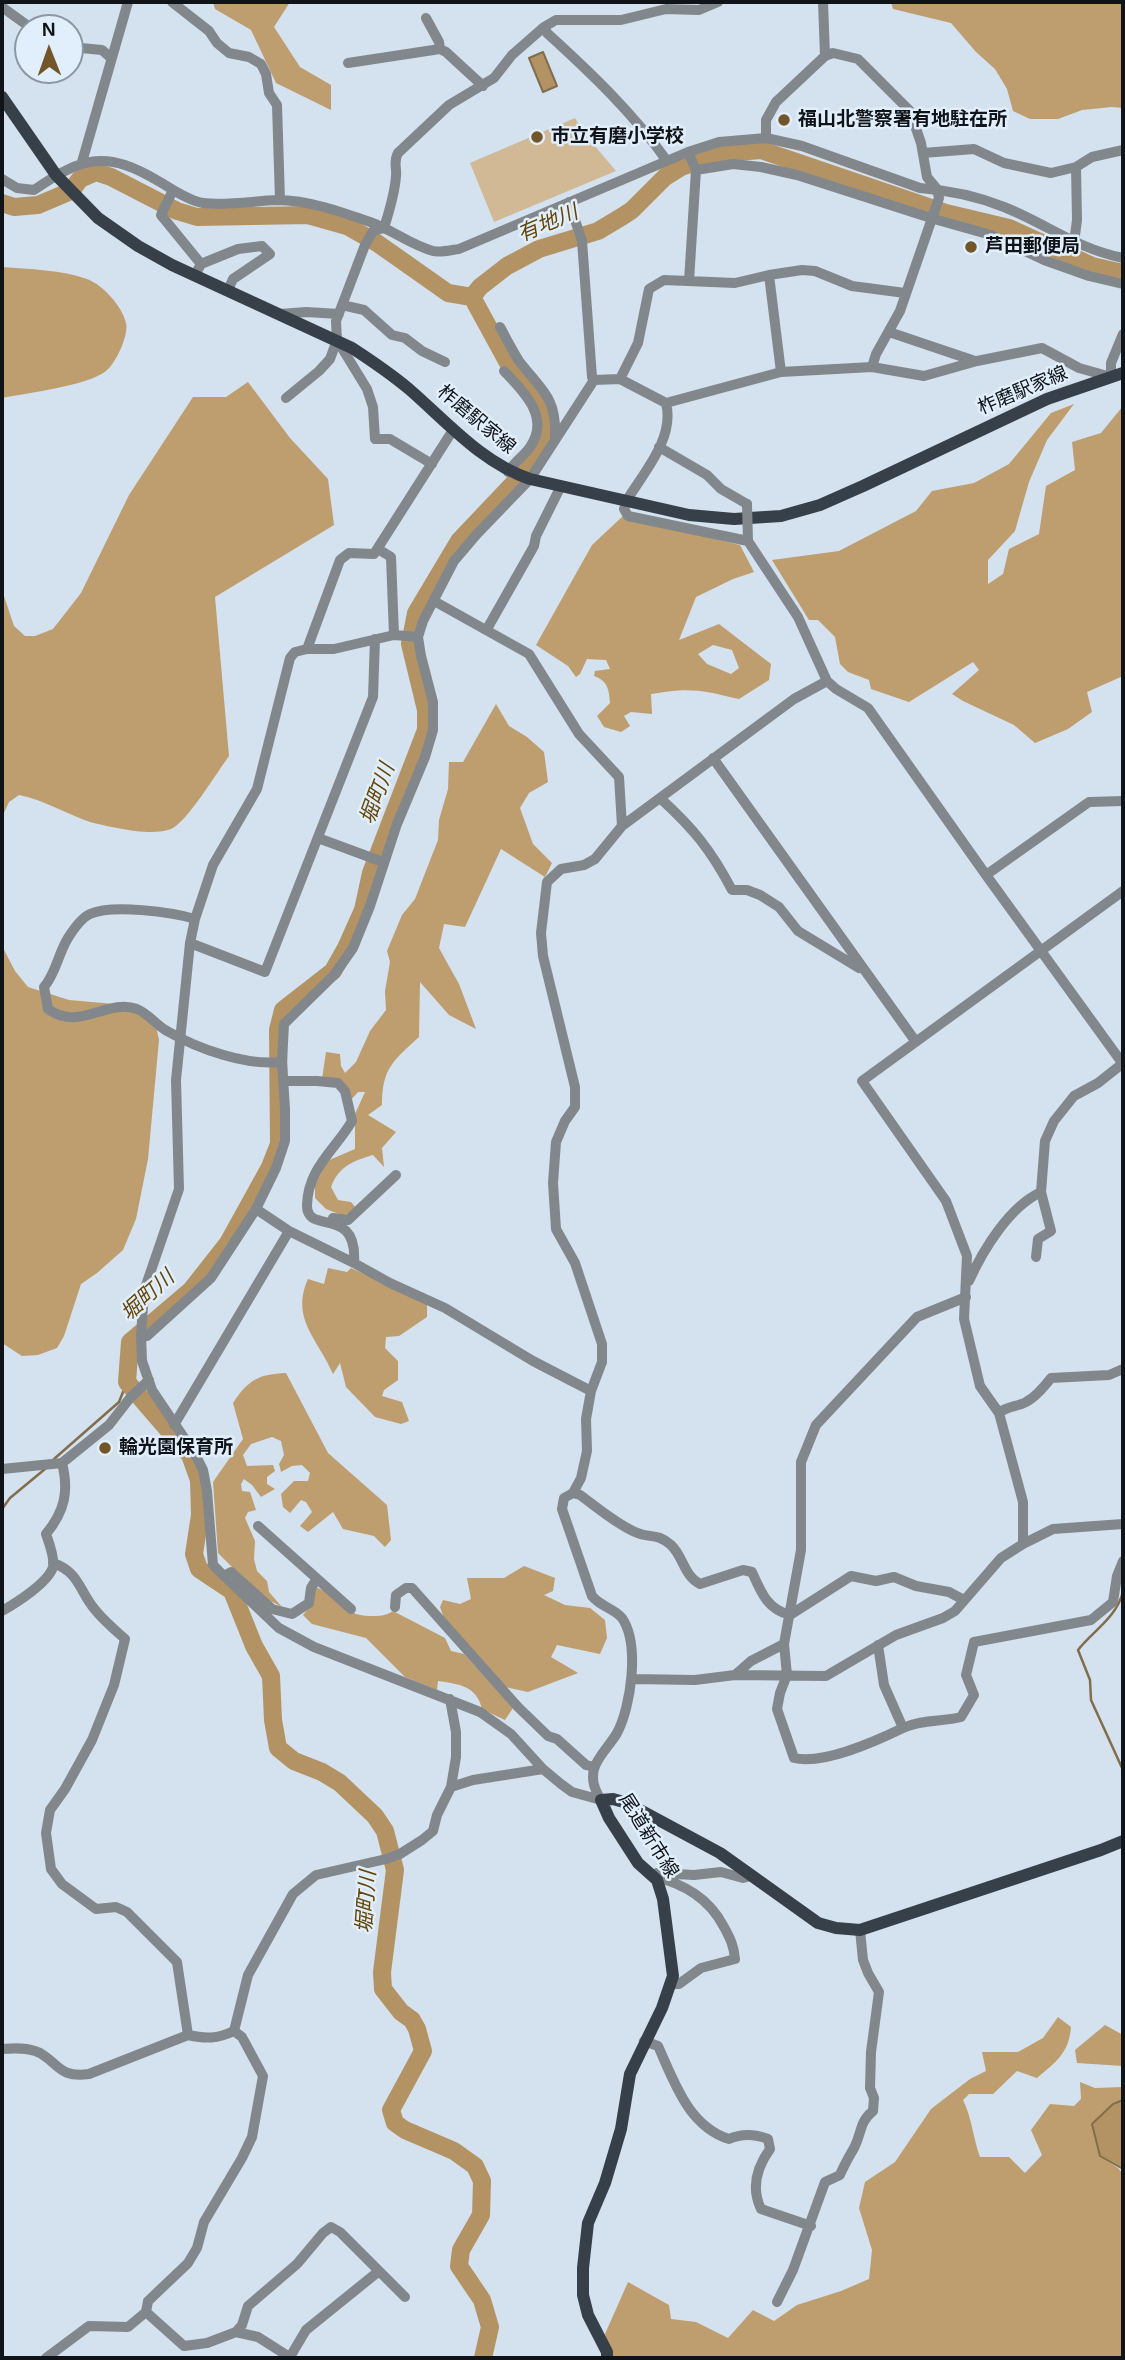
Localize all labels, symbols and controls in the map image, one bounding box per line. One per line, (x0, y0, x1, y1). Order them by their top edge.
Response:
north arrow (14, 14, 84, 84)
text: N (42, 19, 56, 40)
place label: 福山北警察署有地駐在所 (798, 109, 1007, 131)
marker: 福山北警察署有地駐在所 (776, 112, 792, 128)
place label: 市立有磨小学校 (551, 126, 684, 148)
marker: 市立有磨小学校 (529, 129, 545, 145)
water label: 有地川 (514, 200, 582, 248)
place label: 芦田郵便局 (985, 236, 1080, 258)
marker: 芦田郵便局 (963, 239, 979, 255)
street label: 柞磨駅家線 (975, 362, 1071, 420)
street label: 柞磨駅家線 (432, 381, 520, 459)
water label: 堀町川 (355, 760, 401, 828)
water label: 堀町川 (116, 1266, 180, 1326)
place label: 輪光園保育所 (119, 1437, 233, 1459)
marker: 輪光園保育所 (97, 1440, 113, 1456)
street label: 尾道新市線 (613, 1790, 683, 1882)
water label: 堀町川 (352, 1870, 382, 1934)

